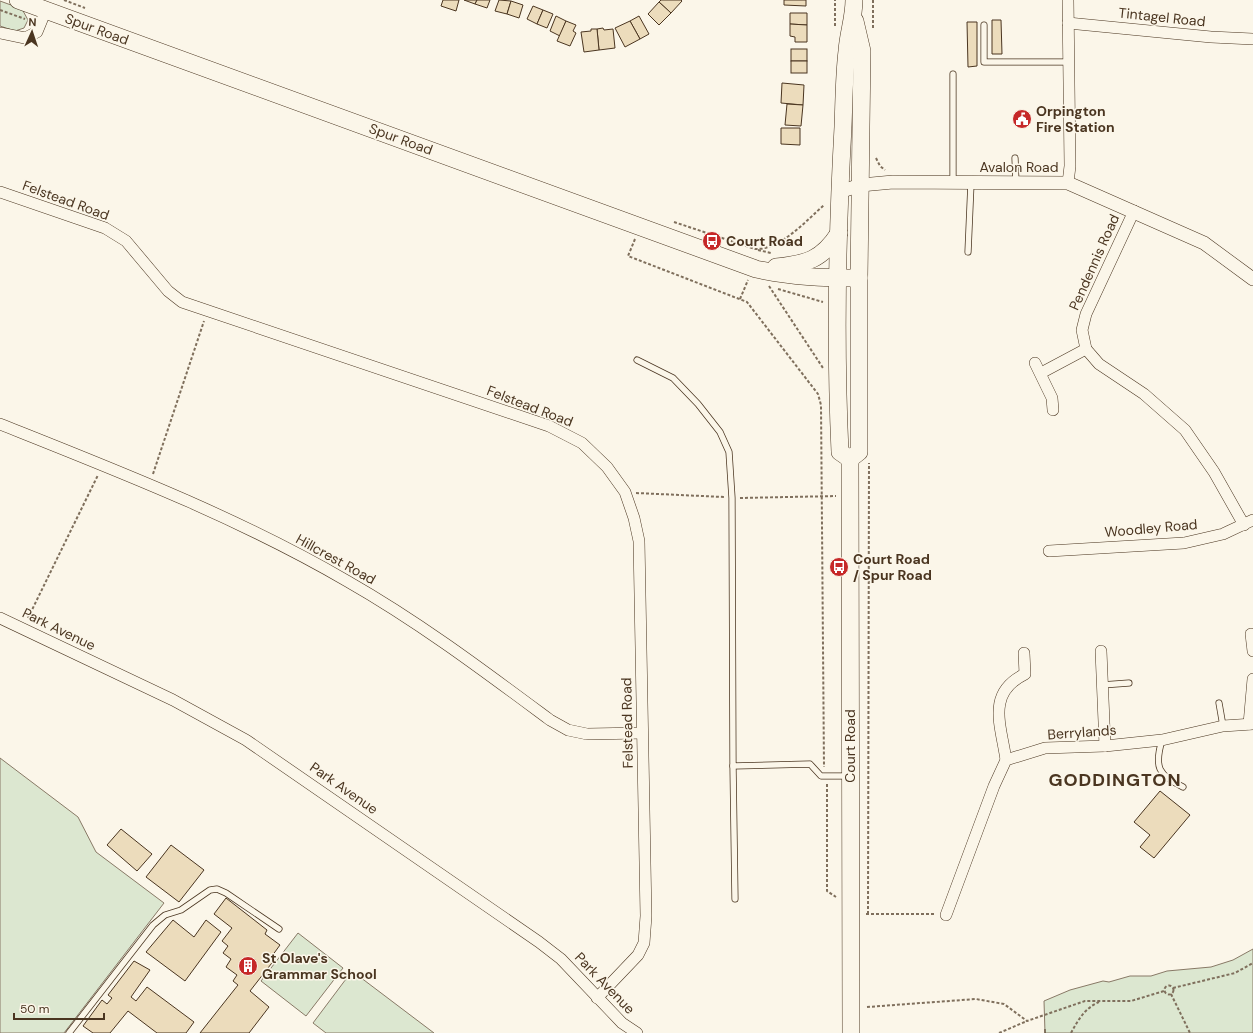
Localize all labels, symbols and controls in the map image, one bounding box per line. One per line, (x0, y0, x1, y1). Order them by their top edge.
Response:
street label: Tintagel Road (1118, 3, 1206, 31)
street label: Spur Road (63, 9, 131, 49)
north arrow (12, 12, 52, 52)
text: N (28, 15, 37, 29)
place label: Orpington Fire Station (1036, 102, 1115, 136)
public building icon: Orpington Fire Station (1011, 108, 1033, 130)
street label: Spur Road (367, 119, 435, 159)
street label: Avalon Road (979, 158, 1059, 176)
street label: Felstead Road (20, 176, 112, 224)
street label: Pendennis Road (1065, 211, 1123, 313)
bus stop icon: Court Road (701, 230, 723, 252)
place label: Court Road (726, 232, 803, 250)
street label: Felstead Road (484, 381, 576, 431)
street label: Woodley Road (1104, 515, 1198, 541)
street label: Hillcrest Road (293, 530, 379, 588)
place label: Court Road / Spur Road (853, 550, 932, 584)
bus stop icon: Court Road / Spur Road (828, 556, 850, 578)
street label: Park Avenue (20, 604, 98, 654)
street label: Felstead Road (617, 677, 637, 769)
street label: Court Road (841, 709, 859, 783)
street label: Berrylands (1047, 721, 1117, 743)
street label: Park Avenue (307, 758, 382, 818)
district label: GODDINGTON (1048, 768, 1182, 792)
street label: Park Avenue (571, 948, 639, 1018)
place label: St Olave's Grammar School (262, 949, 377, 983)
building icon: St Olave's Grammar School (237, 955, 259, 977)
scale bar (14, 995, 104, 1021)
text: 50 m (20, 1001, 49, 1017)

